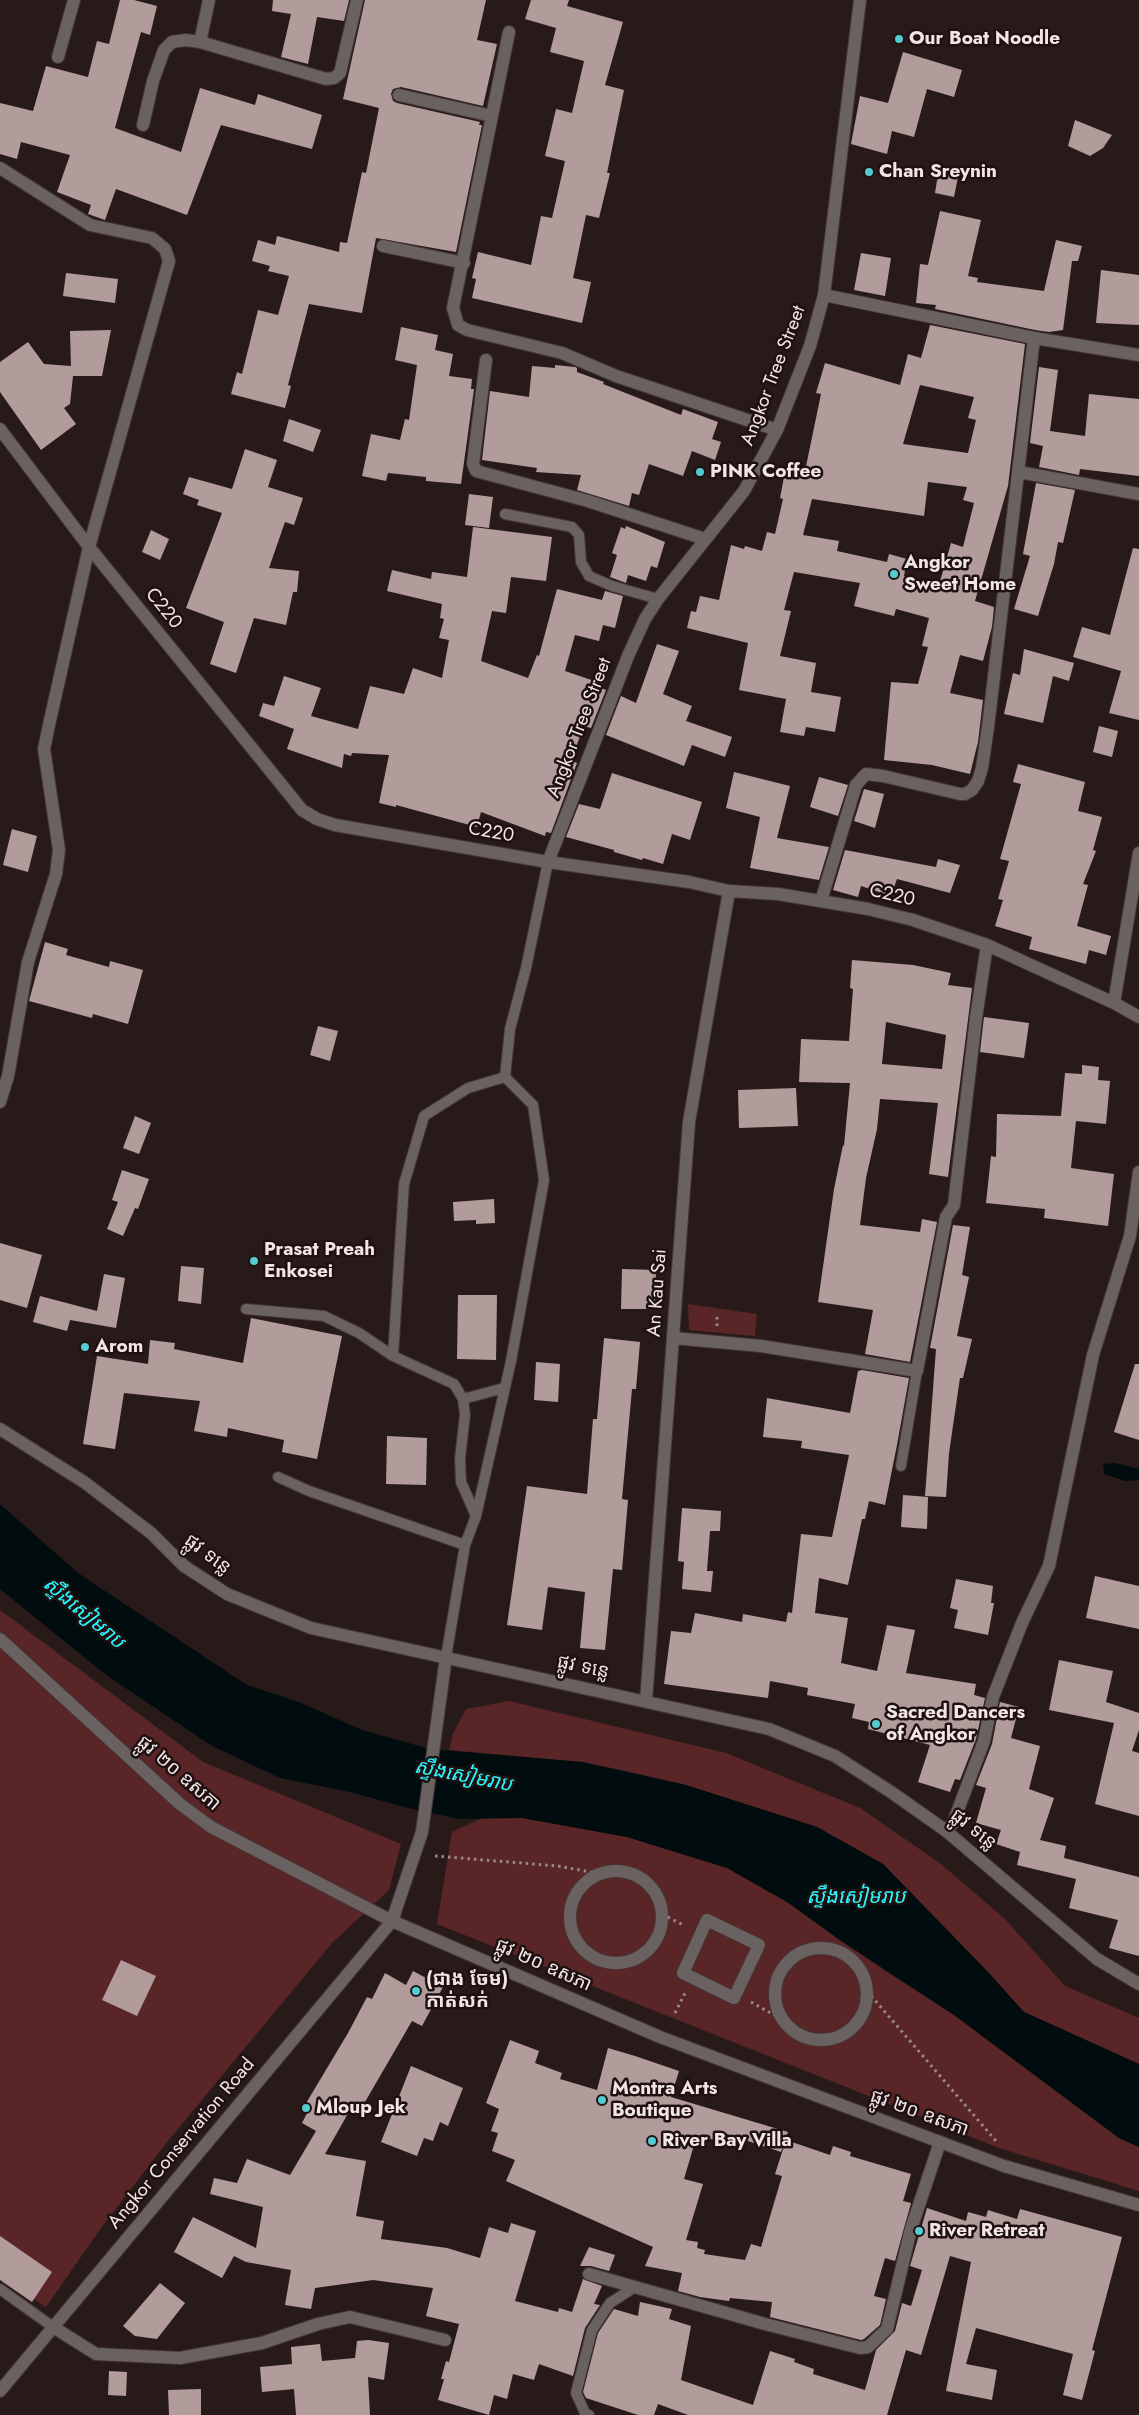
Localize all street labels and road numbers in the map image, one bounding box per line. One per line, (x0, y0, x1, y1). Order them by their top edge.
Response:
street label: Angkor Tree Street (737, 303, 811, 449)
street label: C220 (140, 584, 186, 634)
street label: Angkor Tree Street (543, 655, 617, 801)
street label: C220 (466, 818, 516, 848)
street label: C220 (867, 880, 917, 912)
street label: An Kau Sai (644, 1248, 672, 1338)
street label: ផ្លូវ ទន្លេ (179, 1530, 235, 1580)
street label: ផ្លូវ ទន្លេ (555, 1651, 611, 1685)
street label: ផ្លូវ ២០ ឧសភា (132, 1732, 224, 1816)
street label: ផ្លូវ ទន្លេ (945, 1805, 1001, 1855)
street label: ផ្លូវ ២០ ឧសភា (491, 1935, 595, 1997)
street label: Angkor Conservation Road (104, 2054, 260, 2234)
street label: ផ្លូវ ២០ ឧសភា (867, 2086, 971, 2142)

